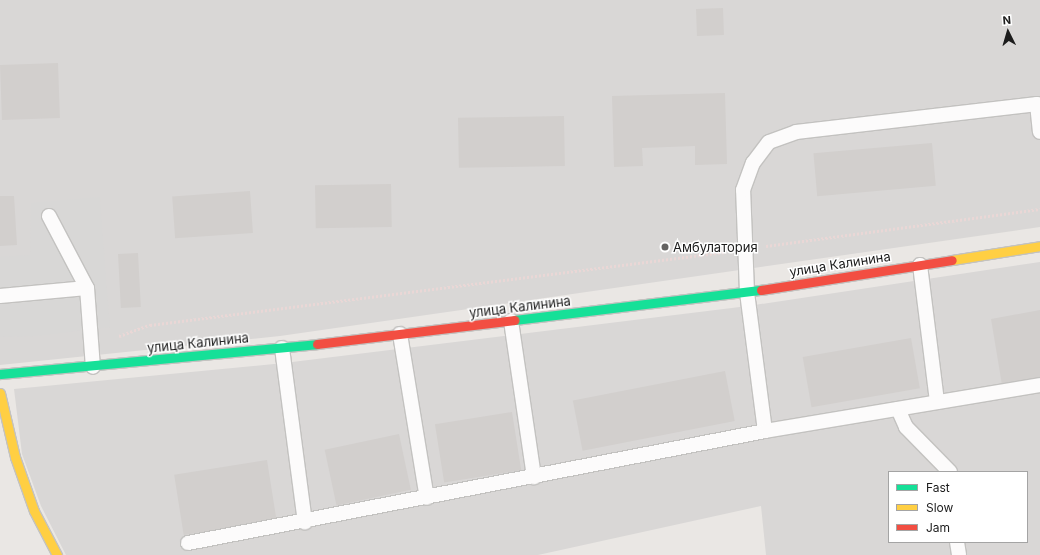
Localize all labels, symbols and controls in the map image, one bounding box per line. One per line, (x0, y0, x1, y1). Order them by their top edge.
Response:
north arrow (988, 12, 1028, 52)
text: N (1002, 13, 1012, 27)
place label: Амбулатория (673, 239, 758, 255)
marker: Амбулатория (660, 242, 670, 252)
street label: улица Калинина (788, 248, 892, 280)
street label: улица Калинина (468, 293, 572, 321)
street label: улица Калинина (146, 330, 250, 356)
legend (888, 471, 1028, 543)
text: Fast (926, 480, 950, 495)
text: Slow (926, 500, 953, 515)
text: Jam (926, 520, 950, 535)

